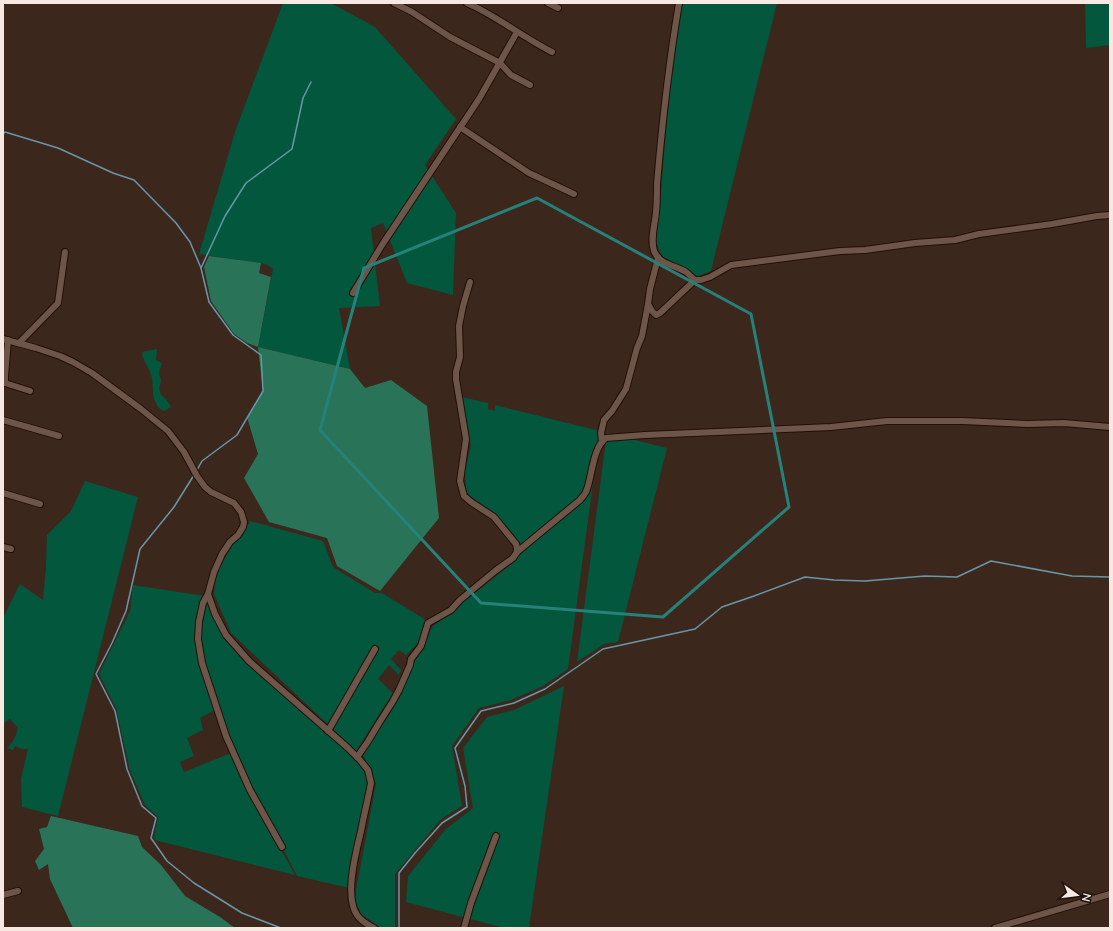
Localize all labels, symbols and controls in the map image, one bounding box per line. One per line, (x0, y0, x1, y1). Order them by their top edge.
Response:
north arrow (1057, 875, 1097, 915)
text: N (1079, 892, 1095, 903)

